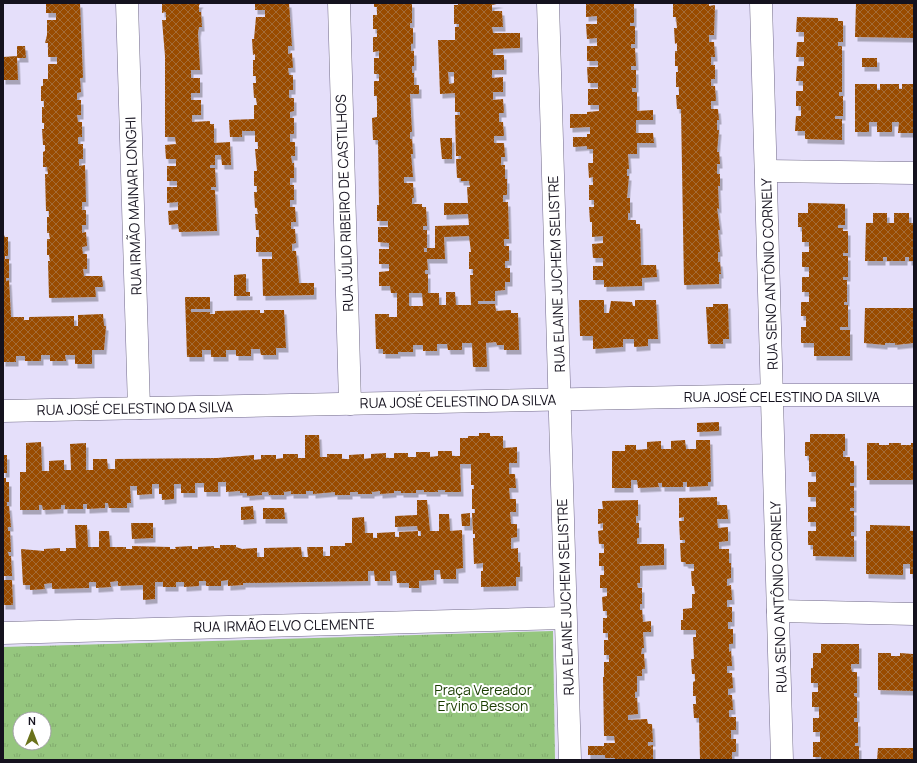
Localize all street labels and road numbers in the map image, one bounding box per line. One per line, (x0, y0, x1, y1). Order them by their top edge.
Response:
street label: RUA JÚLIO RIBEIRO DE CASTILHOS (331, 94, 357, 312)
street label: RUA IRMÃO MAINAR LONGHI (120, 116, 146, 296)
street label: RUA ELAINE JUCHEM SELISTRE (543, 175, 569, 373)
street label: RUA SENO ANTÔNIO CORNELY (756, 178, 782, 370)
street label: RUA JOSÉ CELESTINO DA SILVA (684, 387, 880, 406)
street label: RUA JOSÉ CELESTINO DA SILVA (360, 390, 557, 412)
street label: RUA JOSÉ CELESTINO DA SILVA (37, 397, 234, 419)
street label: RUA ELAINE JUCHEM SELISTRE (552, 498, 578, 696)
street label: RUA SENO ANTÔNIO CORNELY (765, 501, 791, 693)
street label: RUA IRMÃO ELVO CLEMENTE (193, 614, 375, 636)

